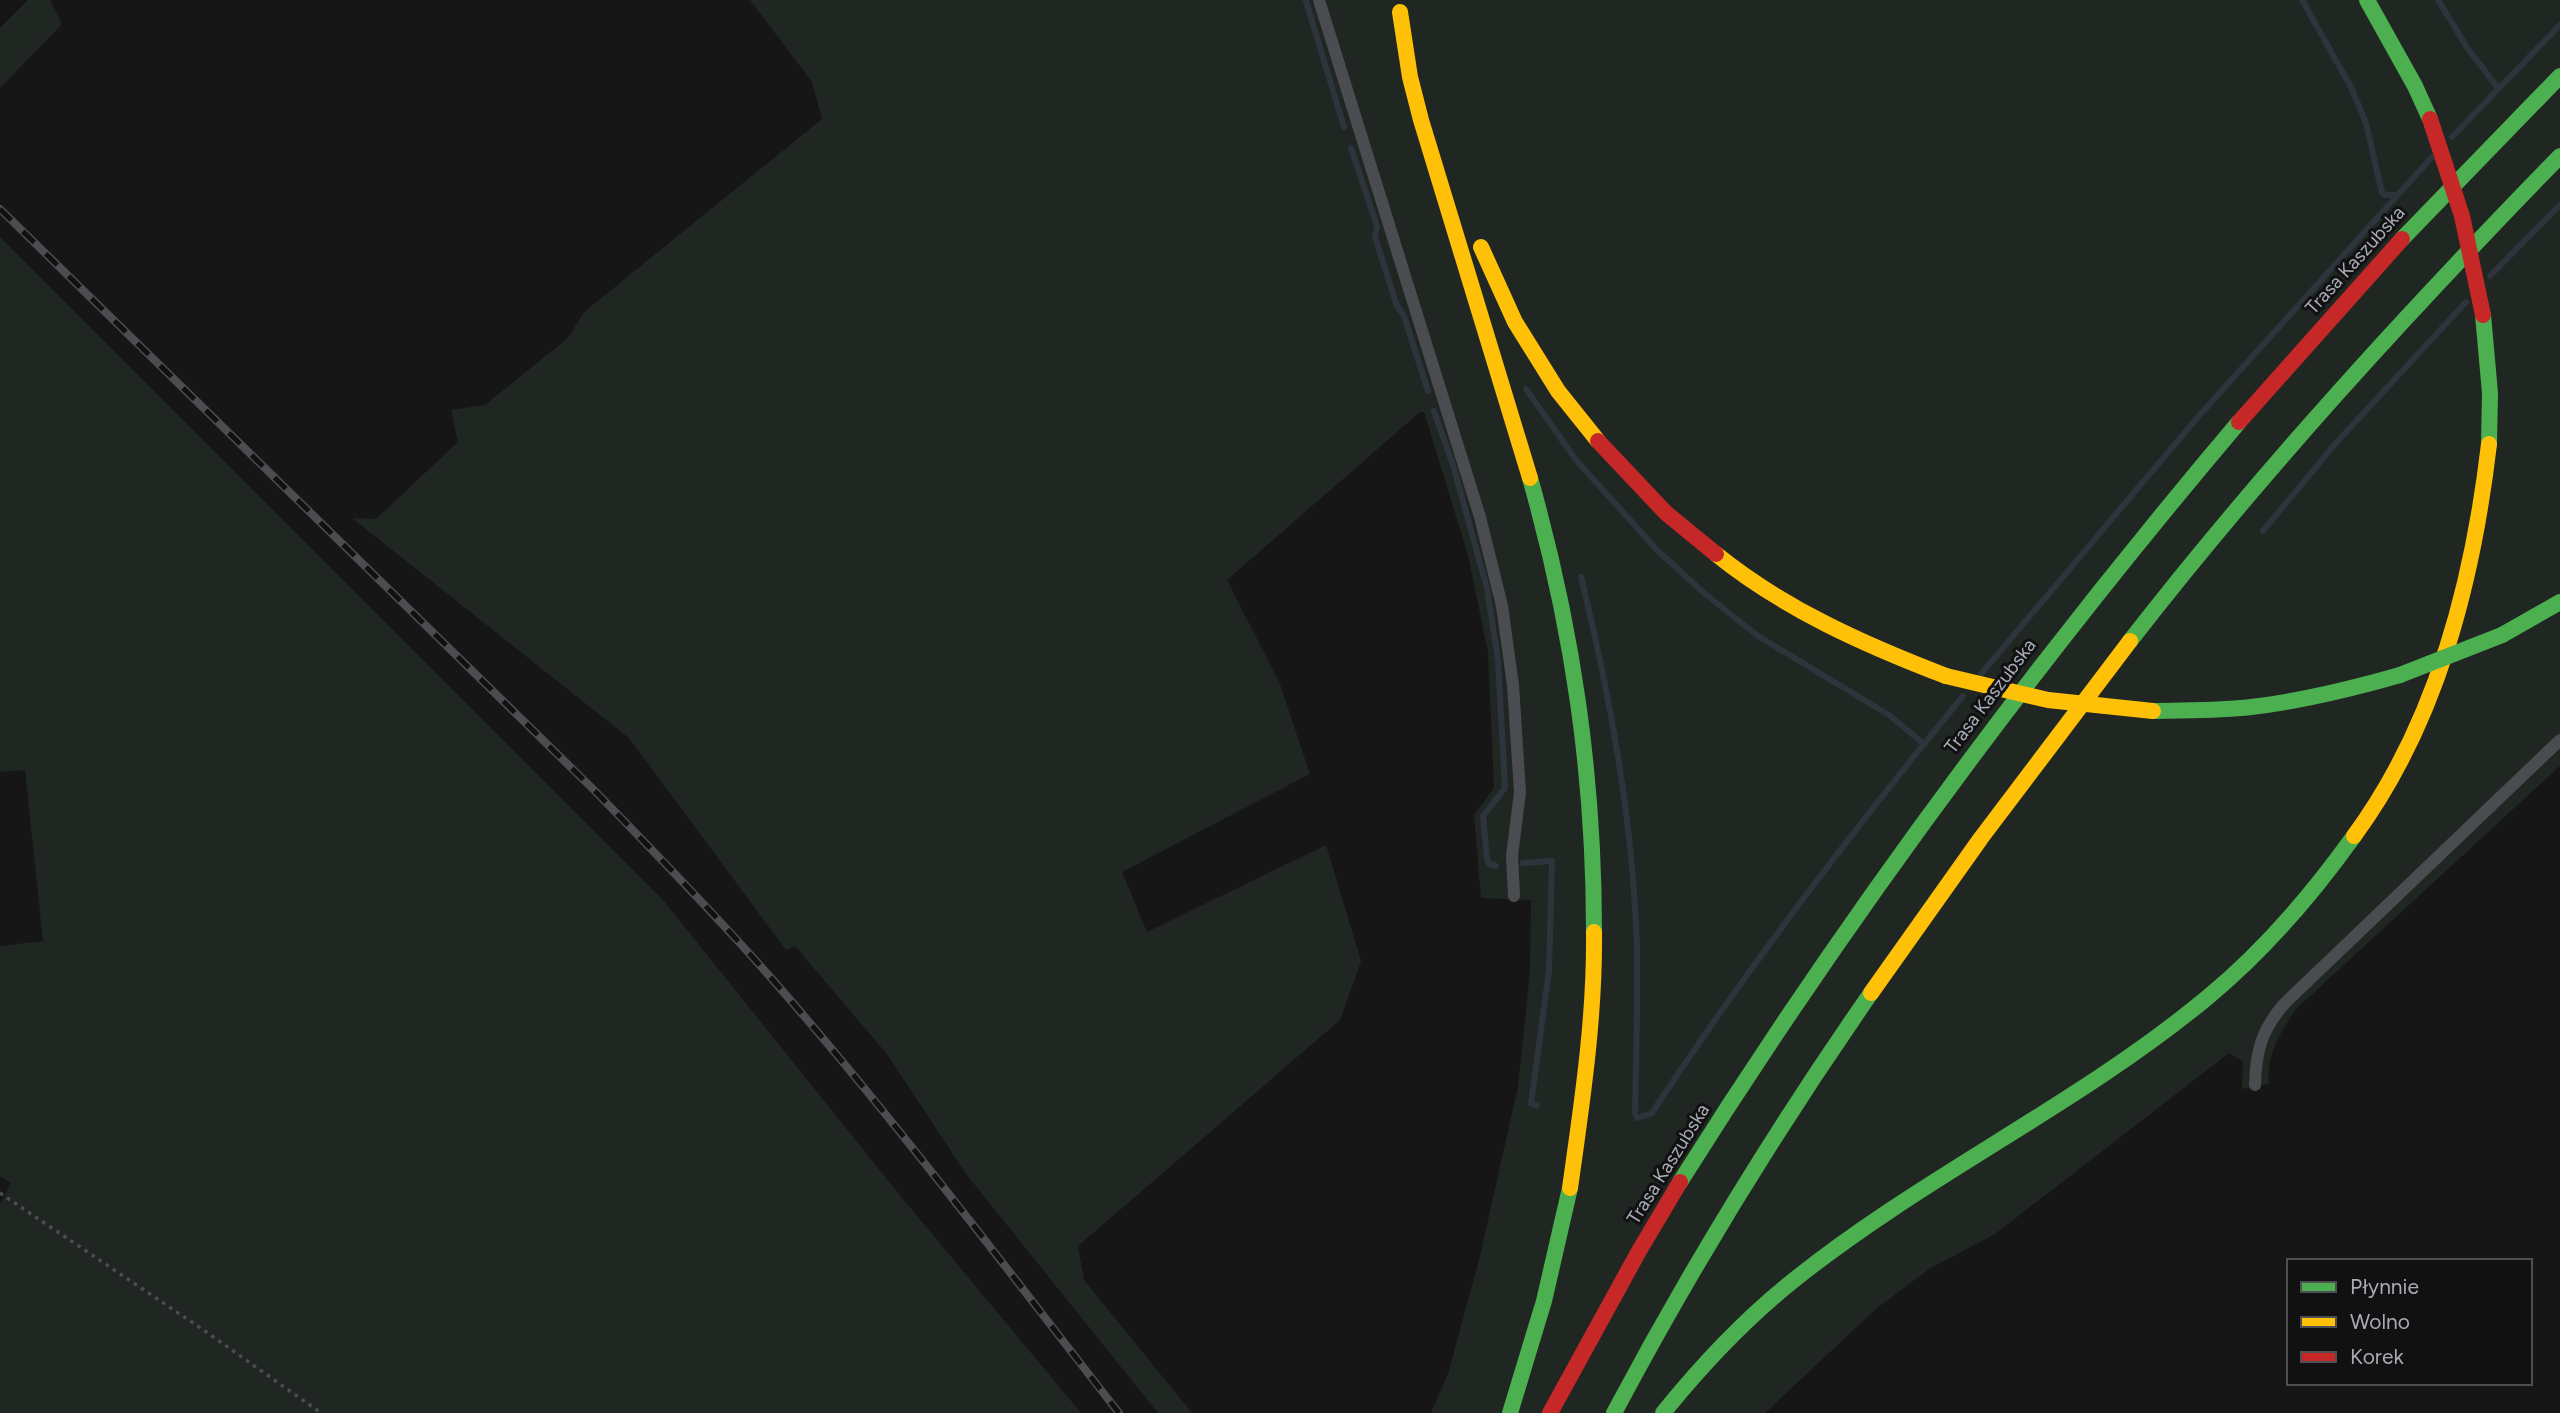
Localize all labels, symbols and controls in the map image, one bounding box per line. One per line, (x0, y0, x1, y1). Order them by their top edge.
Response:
street label: Trasa Kaszubska (2300, 201, 2410, 319)
street label: Trasa Kaszubska (1939, 634, 2041, 758)
street label: Trasa Kaszubska (1622, 1100, 1714, 1228)
legend (2287, 1259, 2532, 1385)
text: Płynnie (2350, 1274, 2419, 1299)
text: Wolno (2350, 1309, 2410, 1334)
text: Korek (2350, 1344, 2404, 1369)

